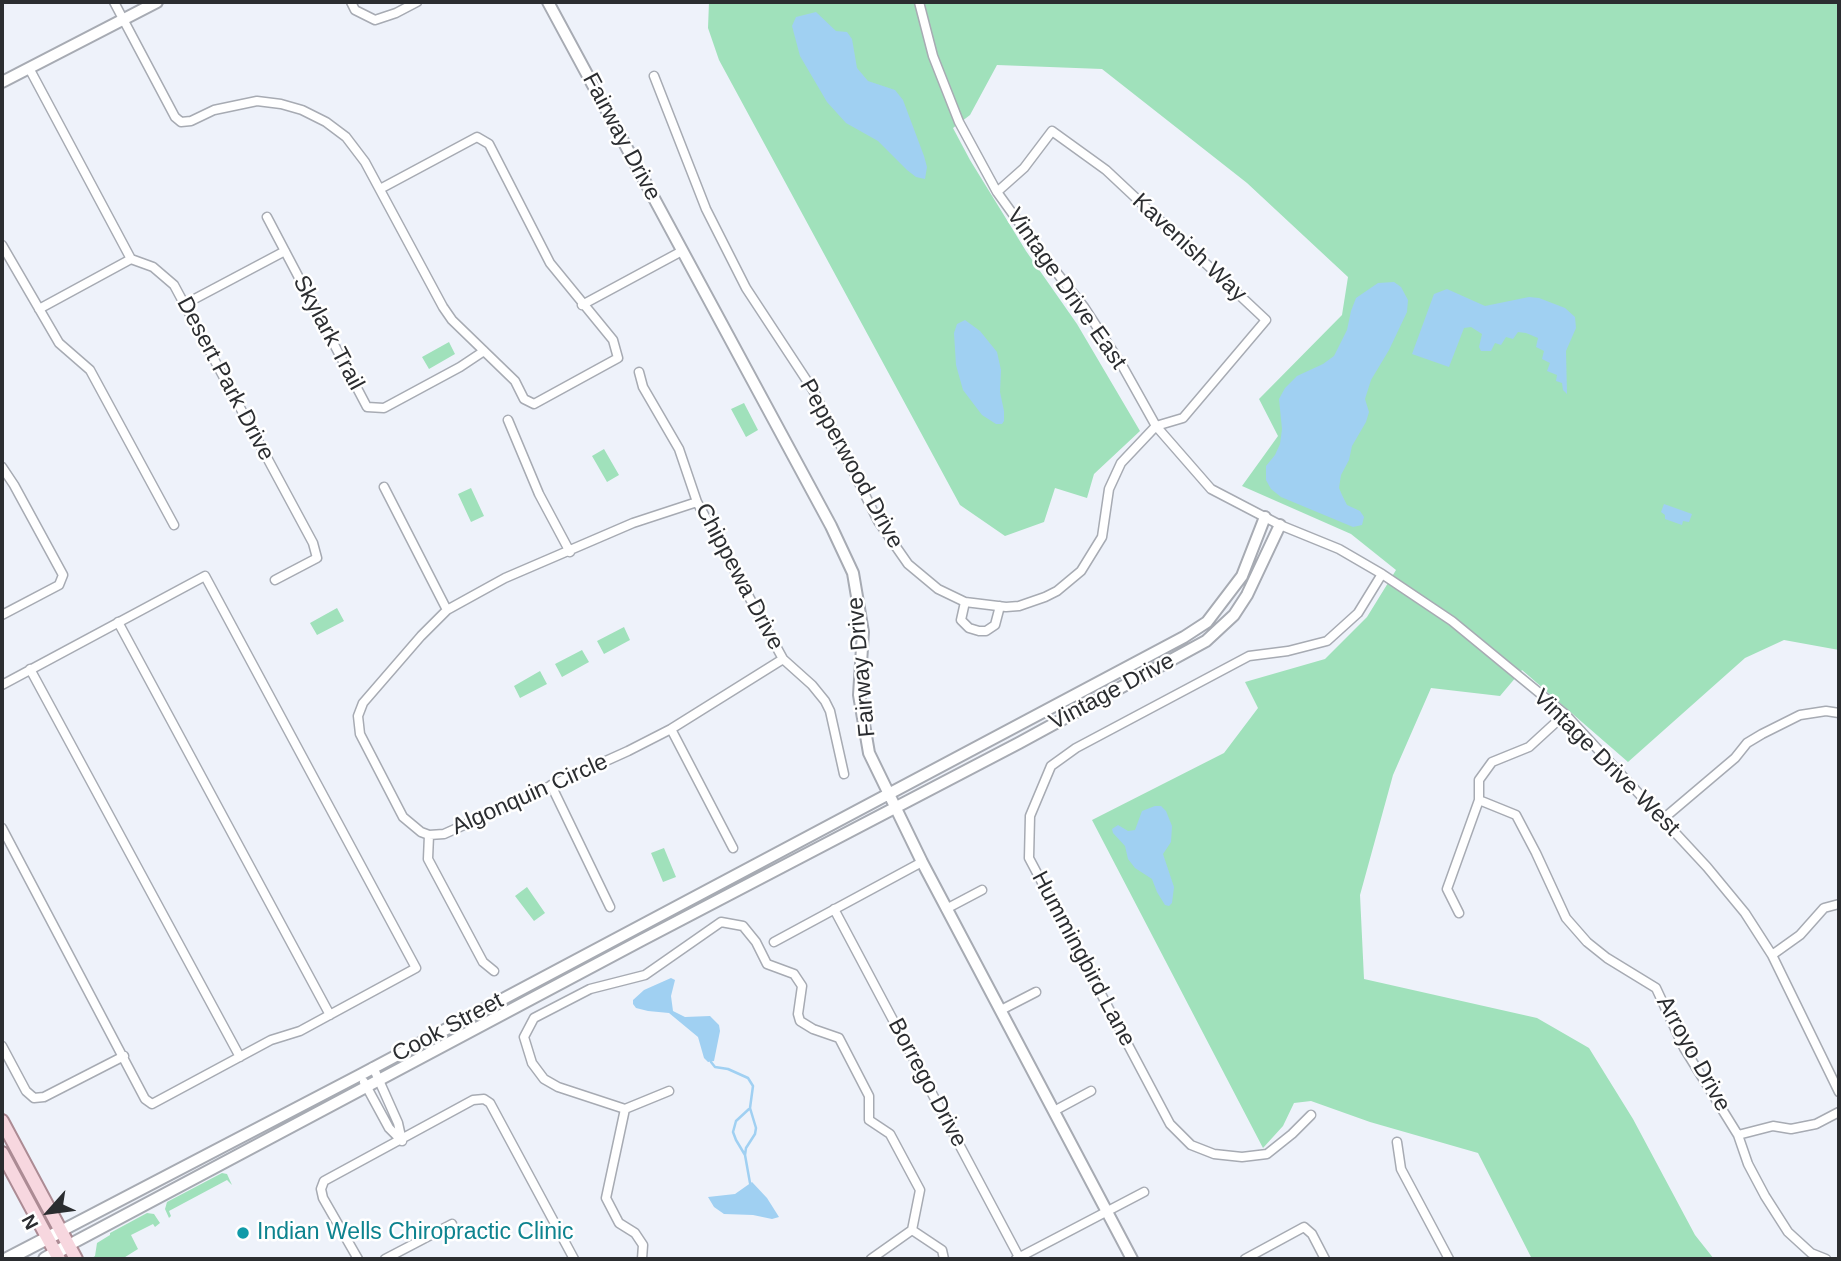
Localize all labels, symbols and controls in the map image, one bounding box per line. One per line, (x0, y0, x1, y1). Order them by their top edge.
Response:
street label: Fairway Drive (576, 68, 666, 206)
street label: Kavenish Way (1126, 188, 1252, 308)
street label: Vintage Drive East (1000, 203, 1132, 375)
street label: Skylark Trail (286, 271, 370, 395)
street label: Desert Park Drive (170, 292, 280, 466)
street label: Pepperwood Drive (793, 375, 909, 553)
street label: Chippewa Drive (689, 499, 789, 655)
street label: Fairway Drive (842, 596, 882, 738)
street label: Vintage Drive (1045, 648, 1179, 736)
street label: Vintage Drive West (1527, 684, 1685, 842)
street label: Algonquin Circle (448, 748, 612, 842)
street label: Hummingbird Lane (1025, 867, 1141, 1051)
street label: Cook Street (388, 987, 508, 1069)
street label: Arroyo Drive (1650, 991, 1736, 1117)
street label: Borrego Drive (882, 1014, 972, 1152)
north arrow (14, 1177, 84, 1247)
text: N (18, 1211, 43, 1233)
place label: Indian Wells Chiropractic Clinic (257, 1219, 574, 1247)
marker: Indian Wells Chiropractic Clinic (235, 1225, 251, 1241)

